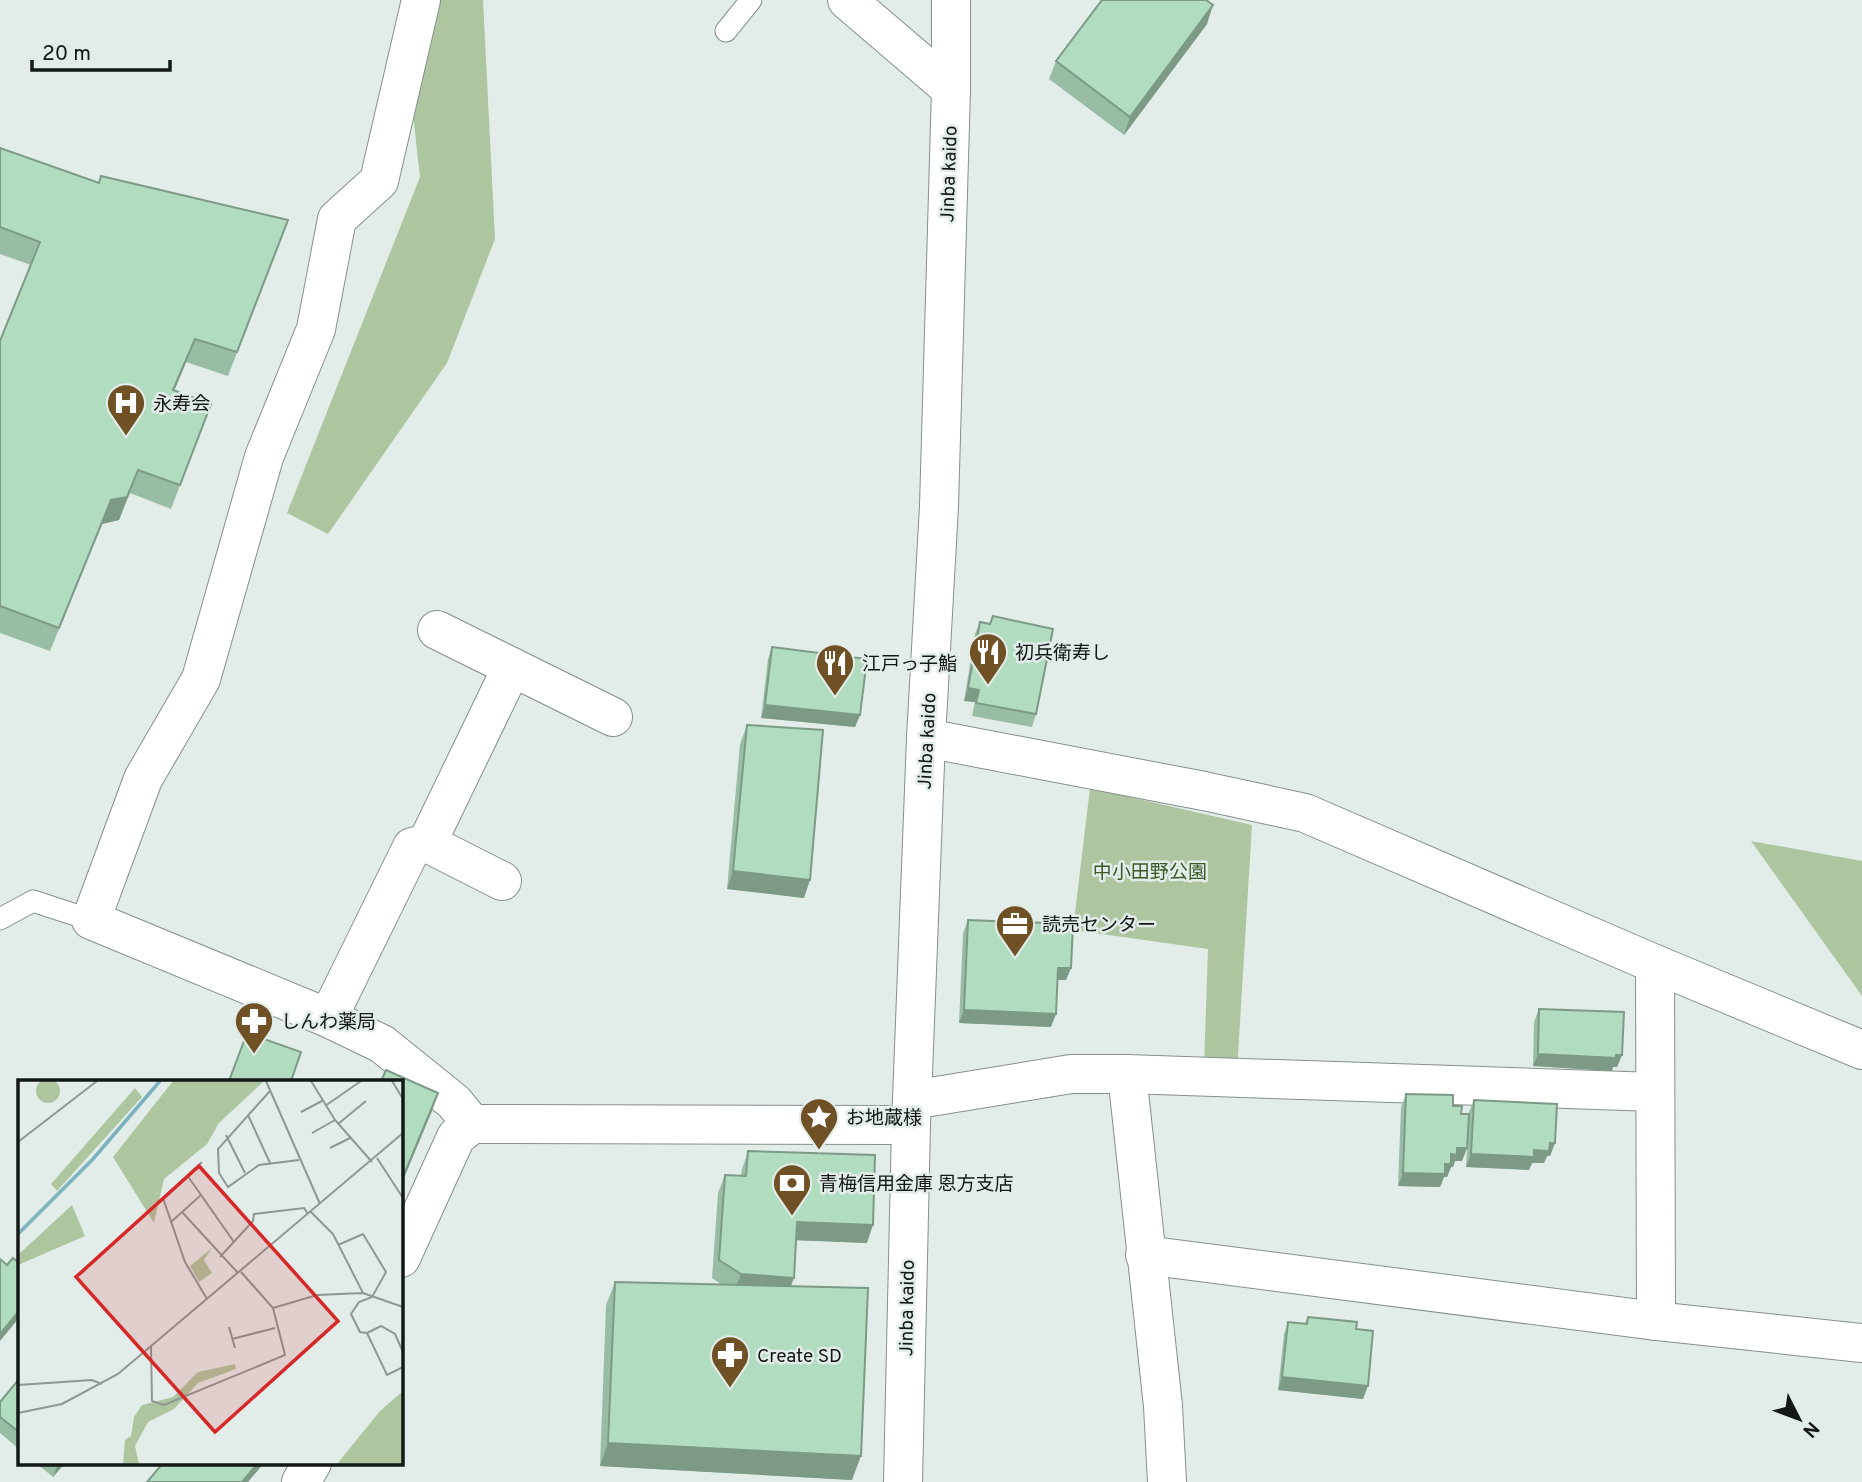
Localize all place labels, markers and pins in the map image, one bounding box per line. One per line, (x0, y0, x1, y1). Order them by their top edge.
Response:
hospital icon: 永寿会 (105, 382, 147, 437)
place label: 永寿会 (153, 393, 210, 417)
restaurant icon: 初兵衛寿し (967, 631, 1009, 686)
restaurant icon: 江戸っ子鮨 (814, 642, 856, 697)
place label: 初兵衛寿し (1015, 642, 1110, 666)
place label: 江戸っ子鮨 (862, 653, 957, 677)
office icon: 読売センター (994, 903, 1036, 958)
place label: 読売センター (1042, 914, 1156, 938)
pharmacy icon: しんわ薬局 (233, 1000, 275, 1055)
place label: しんわ薬局 (281, 1011, 376, 1035)
place icon: お地蔵様 (798, 1096, 840, 1151)
place label: お地蔵様 (846, 1107, 922, 1131)
bank icon: 青梅信用金庫 恩方支店 (771, 1162, 813, 1217)
place label: 青梅信用金庫 恩方支店 (819, 1173, 1013, 1197)
pharmacy icon: Create SD (709, 1334, 751, 1389)
place label: Create SD (757, 1345, 842, 1369)

